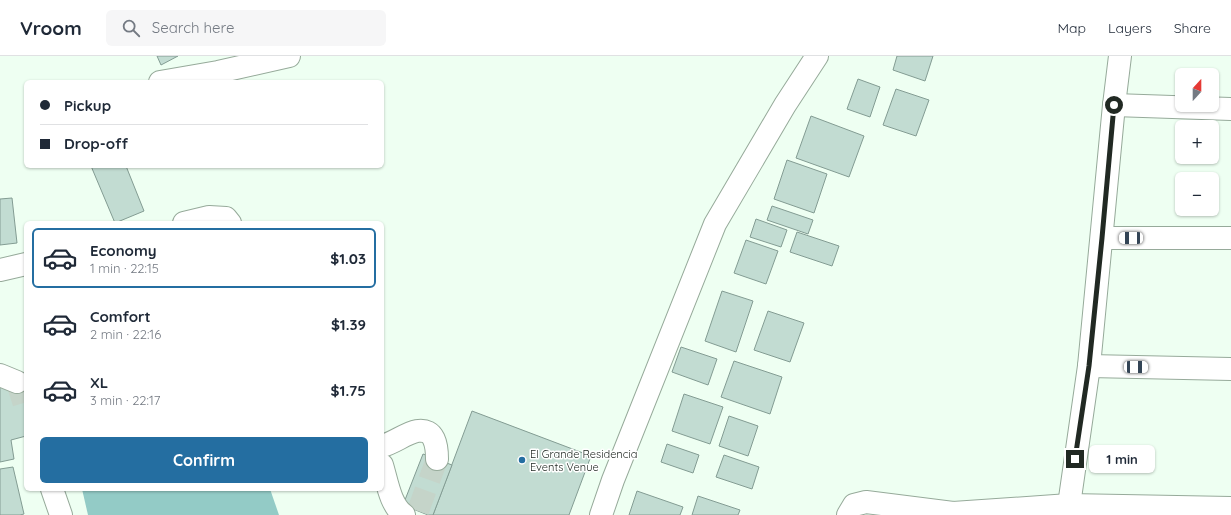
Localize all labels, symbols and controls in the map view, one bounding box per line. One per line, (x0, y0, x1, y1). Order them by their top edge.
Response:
search box (106, 10, 386, 46)
text: Vroom (20, 16, 82, 40)
icon: search (120, 17, 142, 39)
text: Search here (152, 18, 235, 37)
text: Map (1057, 19, 1086, 37)
text: Layers (1108, 19, 1152, 37)
text: Share (1174, 19, 1211, 37)
north arrow (1175, 68, 1219, 112)
map controls (1175, 68, 1219, 216)
text: Pickup (64, 96, 111, 115)
route start (1105, 96, 1123, 114)
button: + (1175, 120, 1219, 164)
text: Drop-off (64, 134, 128, 153)
button: − (1175, 172, 1219, 216)
car (1119, 232, 1143, 244)
icon: car (42, 240, 78, 276)
text: Economy (90, 241, 157, 260)
text: $1.03 (330, 249, 366, 268)
text: 1 min · 22:15 (90, 260, 159, 276)
icon: car (42, 306, 78, 342)
text: Comfort (90, 307, 151, 326)
text: $1.39 (331, 315, 366, 334)
text: 2 min · 22:16 (90, 326, 161, 342)
car (1124, 361, 1148, 373)
icon: car (42, 372, 78, 408)
text: XL (90, 373, 108, 392)
text: $1.75 (331, 381, 366, 400)
text: 3 min · 22:17 (90, 392, 160, 408)
button: Confirm (40, 437, 368, 483)
callout: 1 min (1089, 445, 1155, 473)
place label: El Grande Residencia Events Venue (530, 447, 637, 474)
route end (1066, 450, 1084, 468)
text: 1 min (1106, 451, 1138, 467)
marker: El Grande Residencia Events Venue (517, 455, 527, 465)

